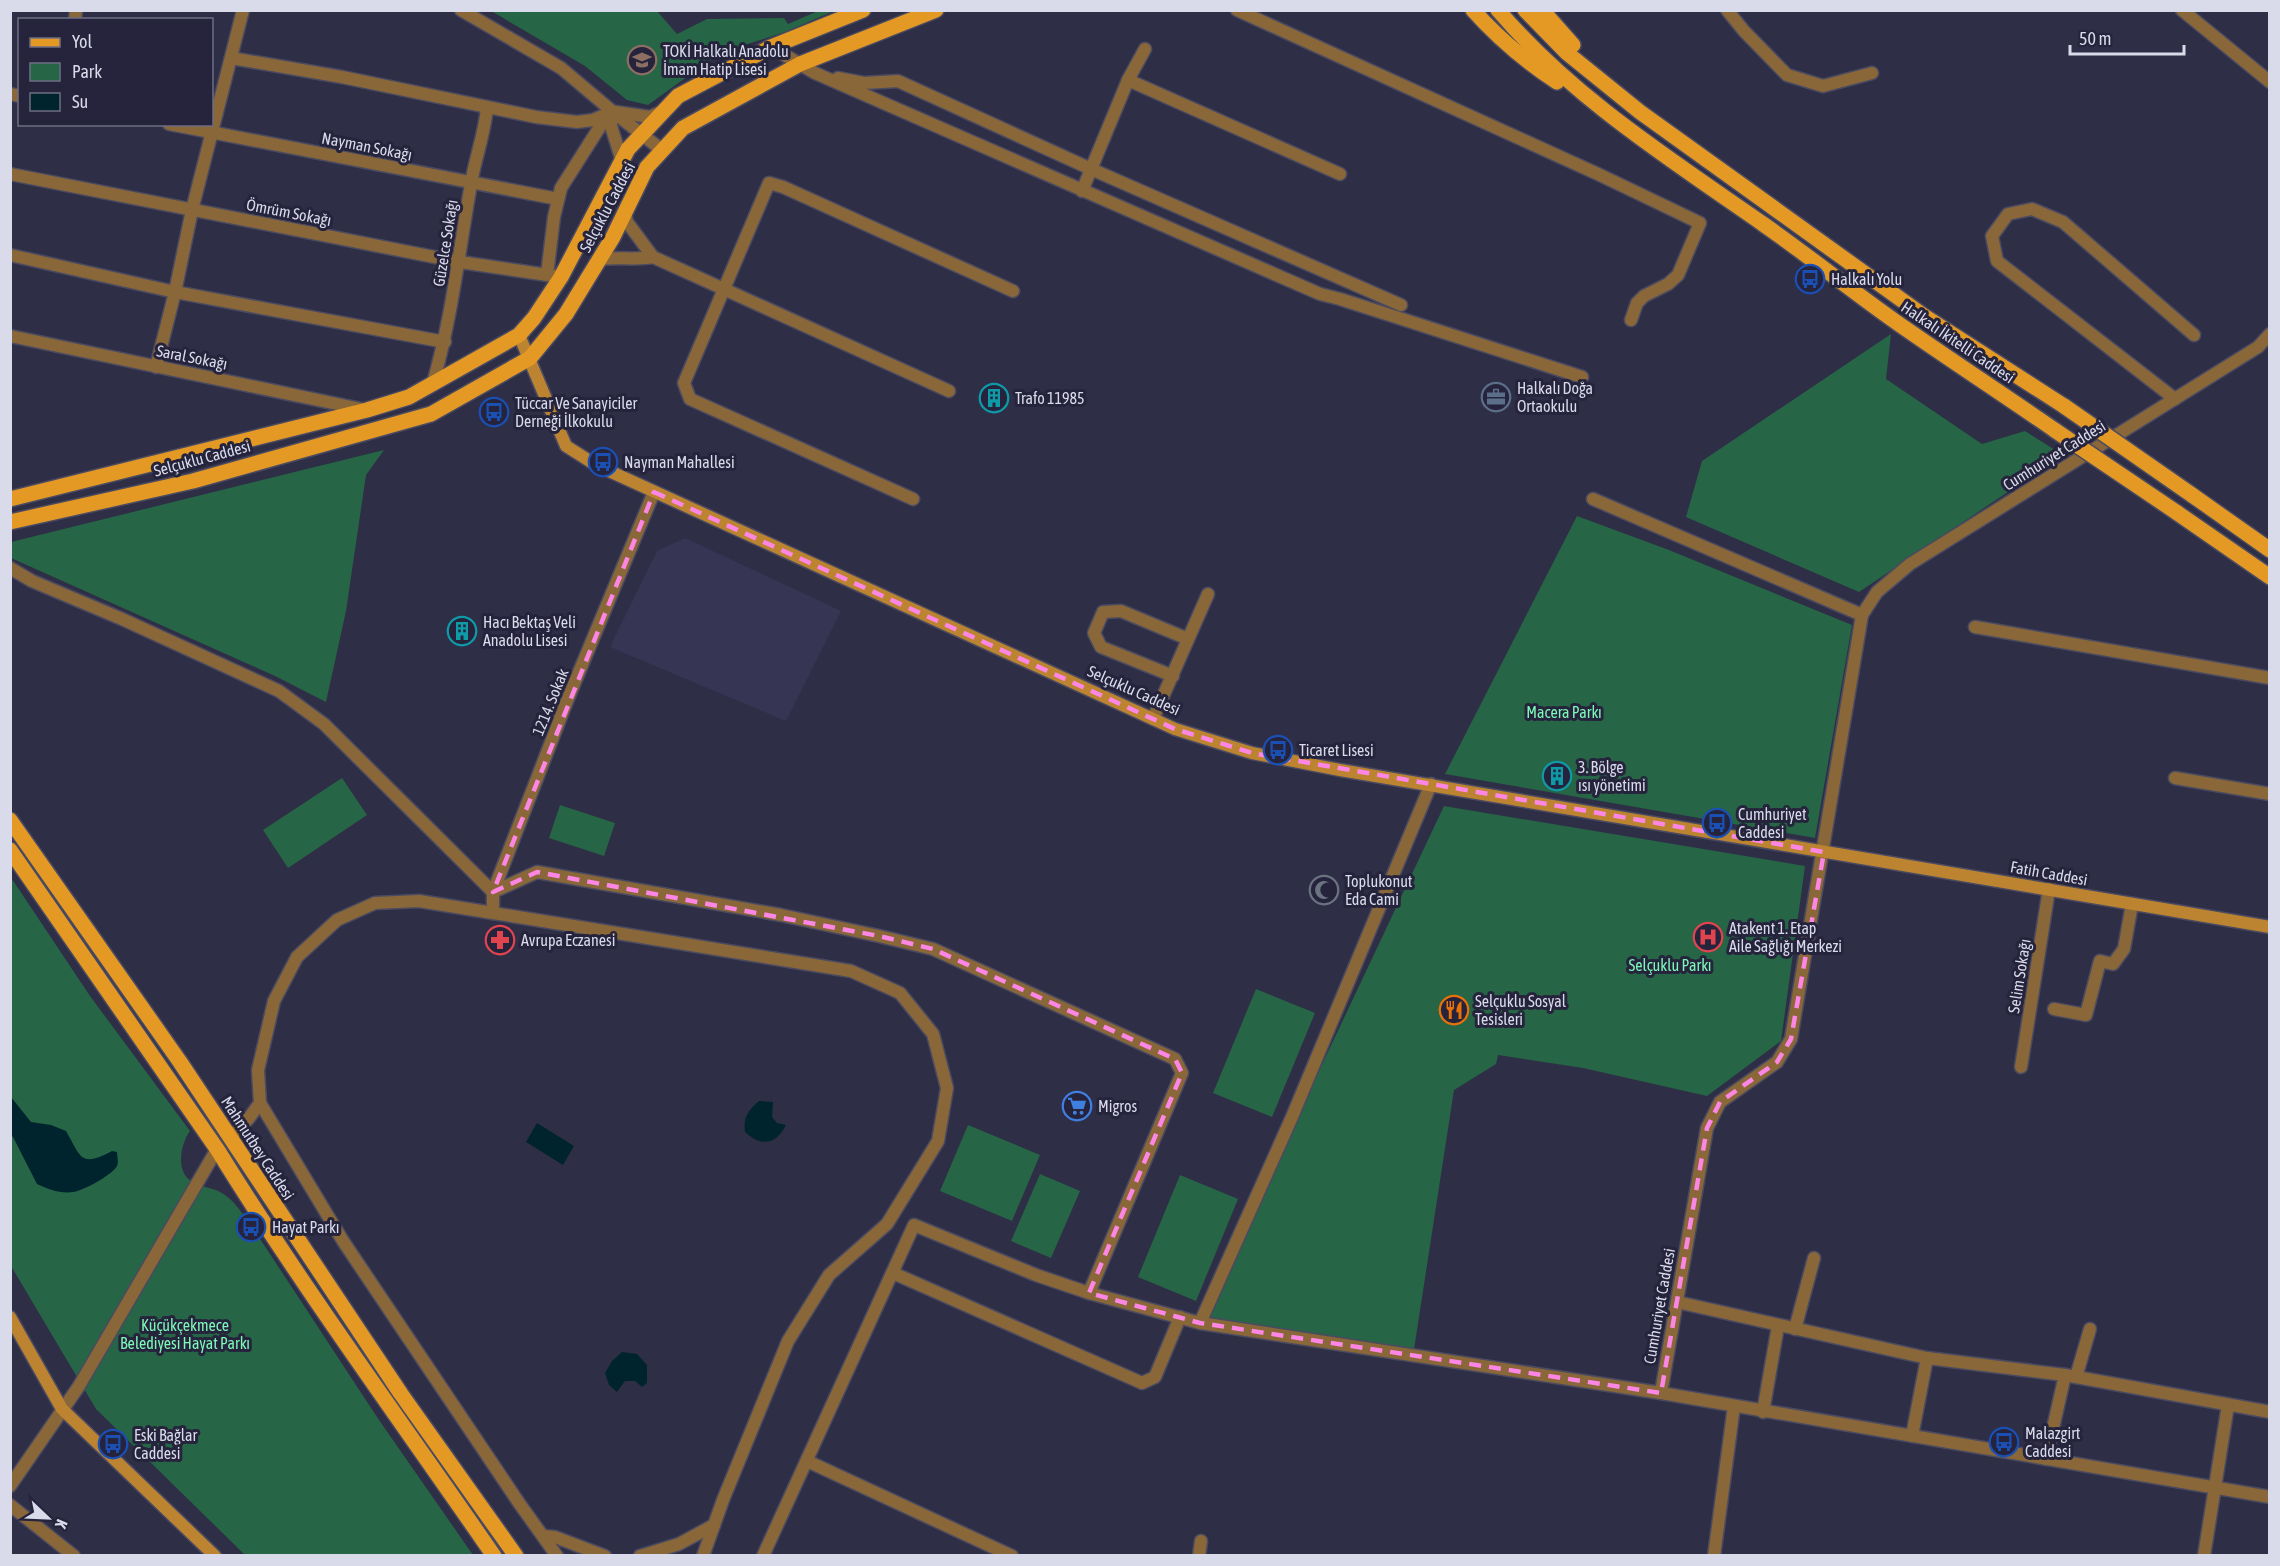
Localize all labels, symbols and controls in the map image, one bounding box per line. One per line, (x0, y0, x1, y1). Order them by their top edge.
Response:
legend (18, 18, 213, 126)
scale bar (2070, 18, 2184, 56)
text: 50 m (2079, 28, 2111, 49)
text: Yol (72, 31, 92, 52)
place label: TOKİ Halkalı Anadolu İmam Hatip Lisesi (663, 42, 789, 79)
school or university icon: TOKİ Halkalı Anadolu İmam Hatip Lisesi (626, 44, 658, 76)
text: Park (72, 61, 102, 82)
text: Su (72, 91, 88, 112)
street label: Nayman Sokağı (320, 128, 414, 165)
street label: Selçuklu Caddesi (576, 159, 639, 256)
street label: Ömrüm Sokağı (245, 195, 333, 230)
street label: Güzelce Sokağı (429, 198, 462, 288)
bus stop icon: Halkalı Yolu (1794, 263, 1826, 295)
place label: Halkalı Yolu (1831, 270, 1902, 288)
street label: Halkalı İkitelli Caddesi (1898, 298, 2018, 386)
street label: Saral Sokağı (155, 341, 229, 374)
place label: Halkalı Doğa Ortaokulu (1517, 379, 1593, 415)
office icon: Halkalı Doğa Ortaokulu (1480, 381, 1512, 413)
building icon: Trafo 11985 (978, 382, 1010, 414)
place label: Trafo 11985 (1015, 389, 1085, 407)
place label: Tüccar Ve Sanayiciler Derneği İlkokulu (515, 394, 638, 431)
bus stop icon: Tüccar Ve Sanayiciler Derneği İlkokulu (478, 396, 510, 428)
street label: Cumhuriyet Caddesi (2000, 416, 2109, 495)
street label: Selçuklu Caddesi (152, 436, 253, 481)
bus stop icon: Nayman Mahallesi (587, 446, 619, 478)
place label: Nayman Mahallesi (624, 453, 735, 472)
place label: Hacı Bektaş Veli Anadolu Lisesi (483, 613, 576, 649)
building icon: Hacı Bektaş Veli Anadolu Lisesi (446, 615, 478, 647)
street label: Selçuklu Caddesi (1085, 662, 1183, 719)
street label: 1214. Sokak (528, 666, 572, 738)
park label: Macera Parkı (1526, 703, 1602, 721)
bus stop icon: Ticaret Lisesi (1262, 734, 1294, 766)
place label: Ticaret Lisesi (1299, 741, 1374, 759)
place label: 3. Bölge ısı yönetimi (1578, 758, 1646, 795)
building icon: 3. Bölge ısı yönetimi (1541, 760, 1573, 792)
place label: Cumhuriyet Caddesi (1738, 805, 1807, 841)
bus stop icon: Cumhuriyet Caddesi (1701, 807, 1733, 839)
street label: Fatih Caddesi (2009, 857, 2089, 889)
place label: Toplukonut Eda Cami (1345, 872, 1413, 908)
mosque icon: Toplukonut Eda Cami (1308, 874, 1340, 906)
place label: Atakent 1. Etap Aile Sağlığı Merkezi (1729, 919, 1842, 956)
hospital icon: Atakent 1. Etap Aile Sağlığı Merkezi (1692, 921, 1724, 953)
pharmacy icon: Avrupa Eczanesi (484, 924, 516, 956)
place label: Avrupa Eczanesi (521, 931, 615, 950)
street label: Selim Sokağı (2004, 938, 2035, 1015)
park label: Selçuklu Parkı (1629, 956, 1711, 975)
place label: Selçuklu Sosyal Tesisleri (1475, 992, 1567, 1028)
restaurant icon: Selçuklu Sosyal Tesisleri (1438, 994, 1470, 1026)
supermarket icon: Migros (1061, 1090, 1093, 1122)
street label: Mahmutbey Caddesi (217, 1093, 298, 1204)
place label: Migros (1098, 1097, 1138, 1116)
bus stop icon: Hayat Parkı (235, 1211, 267, 1243)
place label: Hayat Parkı (272, 1218, 339, 1237)
street label: Cumhuriyet Caddesi (1640, 1247, 1679, 1365)
park label: Küçükçekmece Belediyesi Hayat Parkı (120, 1316, 250, 1353)
place label: Malazgirt Caddesi (2025, 1424, 2081, 1460)
place label: Eski Bağlar Caddesi (134, 1426, 197, 1462)
bus stop icon: Malazgirt Caddesi (1988, 1426, 2020, 1458)
bus stop icon: Eski Bağlar Caddesi (97, 1428, 129, 1460)
north arrow (18, 1488, 78, 1548)
text: K (52, 1517, 72, 1531)

